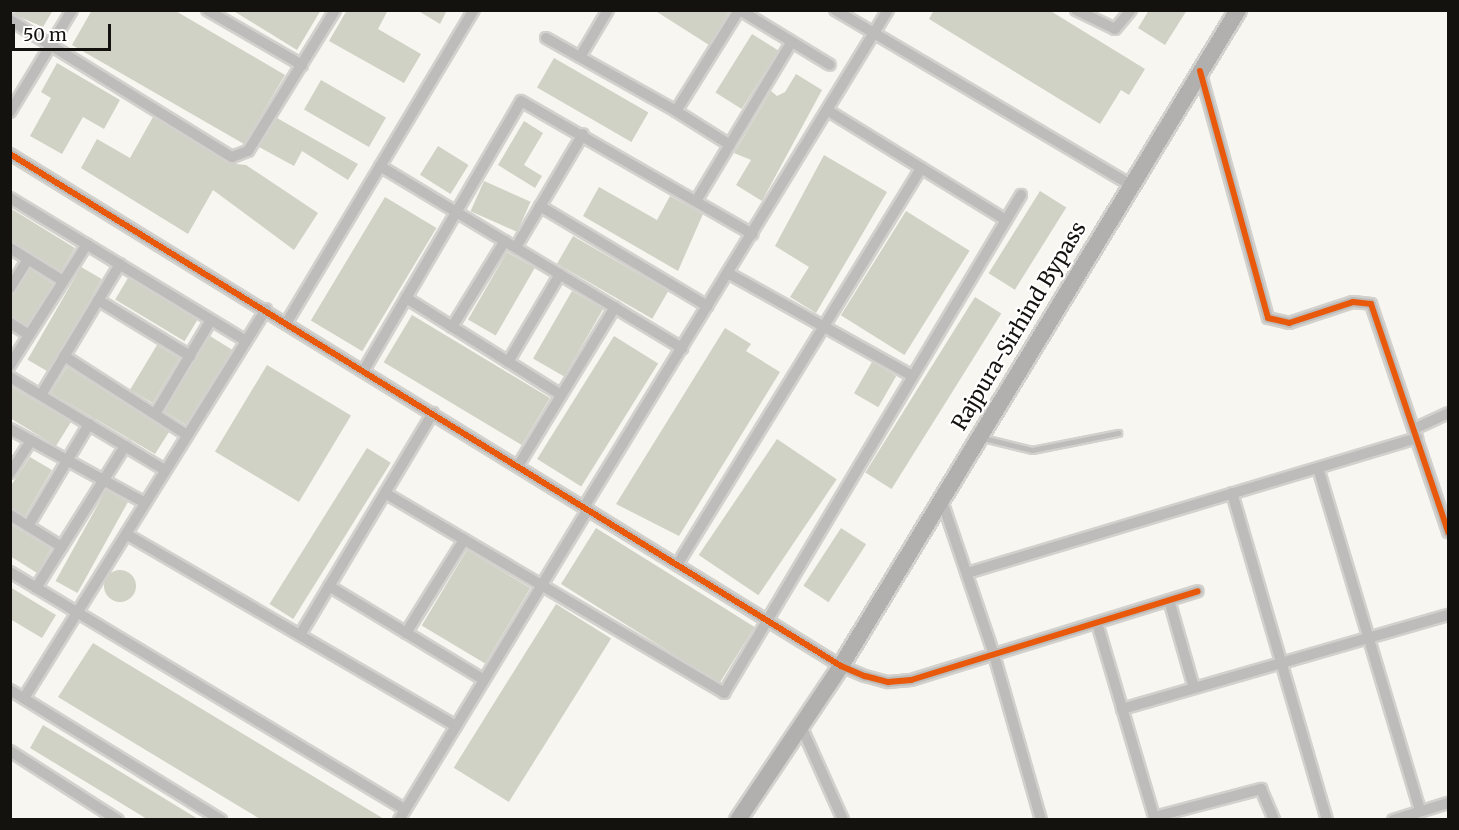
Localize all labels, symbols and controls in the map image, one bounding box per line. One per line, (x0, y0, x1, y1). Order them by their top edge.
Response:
scale bar (15, 12, 114, 50)
text: 50 m (23, 23, 67, 46)
street label: Rajpura-Sirhind Bypass (947, 217, 1091, 435)

